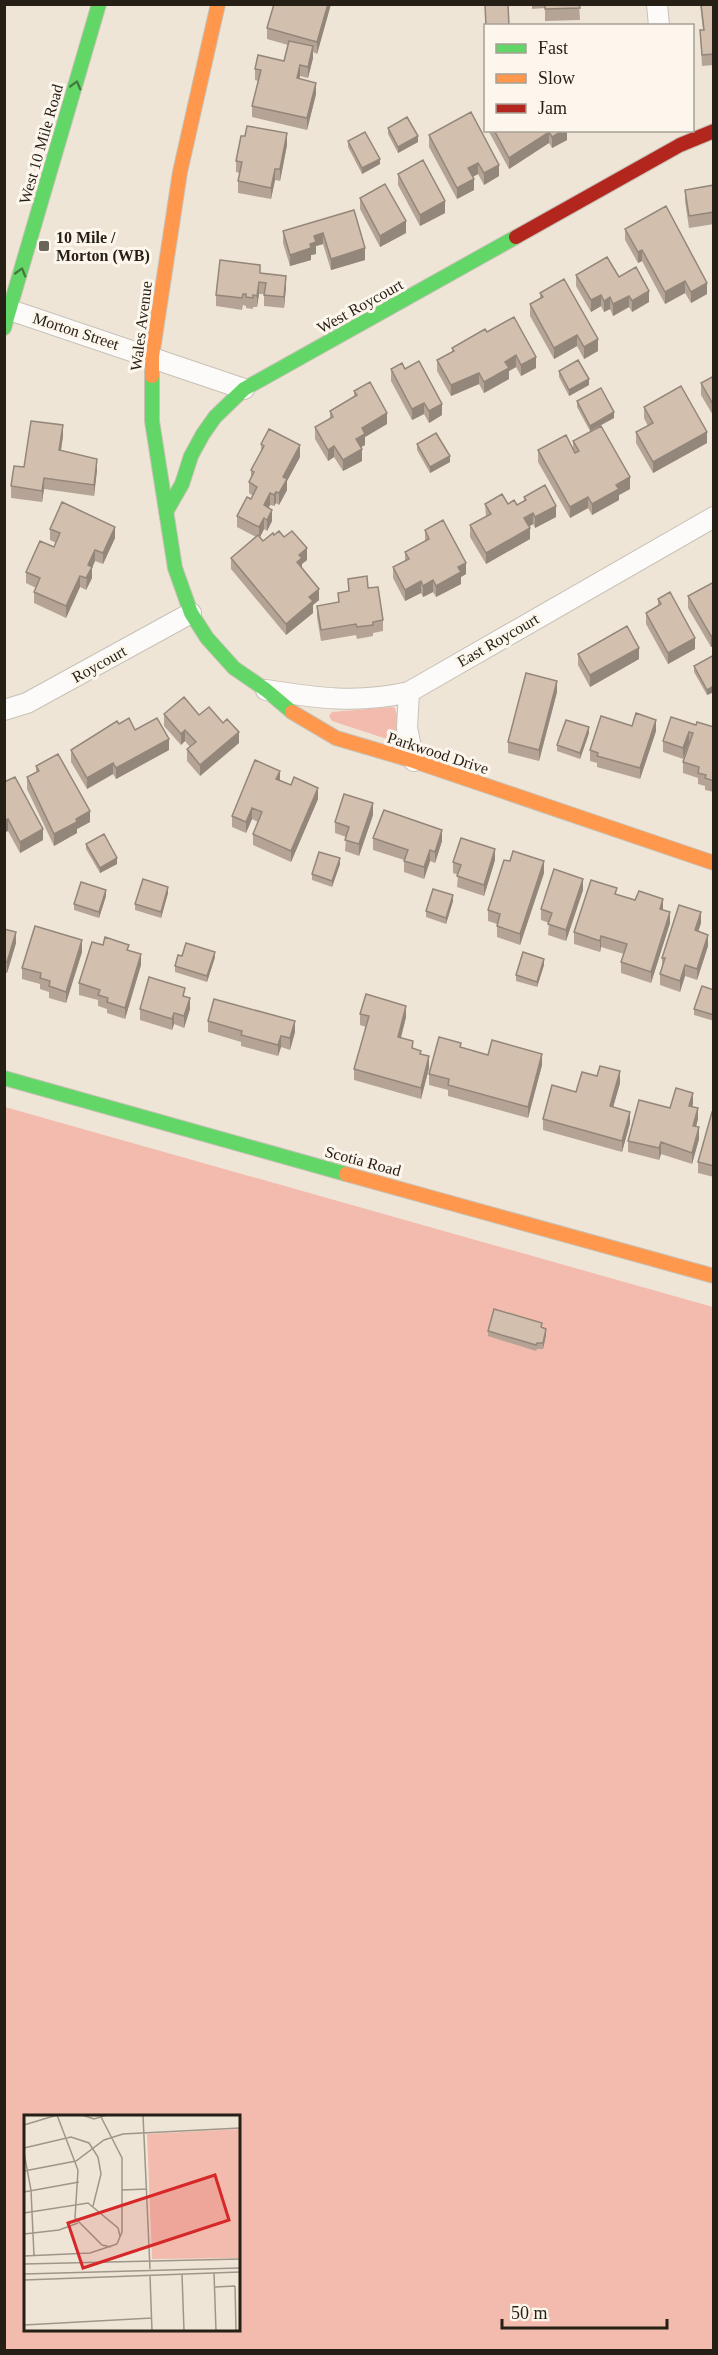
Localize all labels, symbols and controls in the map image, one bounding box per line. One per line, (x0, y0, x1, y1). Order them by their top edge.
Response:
legend (484, 24, 694, 132)
text: Fast (538, 38, 568, 58)
text: Slow (538, 68, 575, 88)
one-way arrow (69, 80, 81, 91)
street label: West 10 Mile Road (16, 82, 66, 206)
text: Jam (538, 98, 567, 118)
place label: 10 Mile / Morton (WB) (56, 229, 150, 265)
marker: 10 Mile / Morton (WB) (37, 239, 51, 253)
one-way arrow (14, 267, 26, 278)
street label: West Roycourt (314, 275, 407, 337)
street label: Wales Avenue (127, 280, 155, 372)
street label: Morton Street (31, 309, 122, 353)
street label: East Roycourt (454, 610, 543, 671)
street label: Roycourt (69, 642, 130, 687)
street label: Parkwood Drive (385, 729, 491, 777)
street label: Scotia Road (323, 1143, 403, 1179)
inset map (24, 2115, 240, 2331)
scale bar (502, 2292, 667, 2330)
text: 50 m (511, 2303, 548, 2323)

